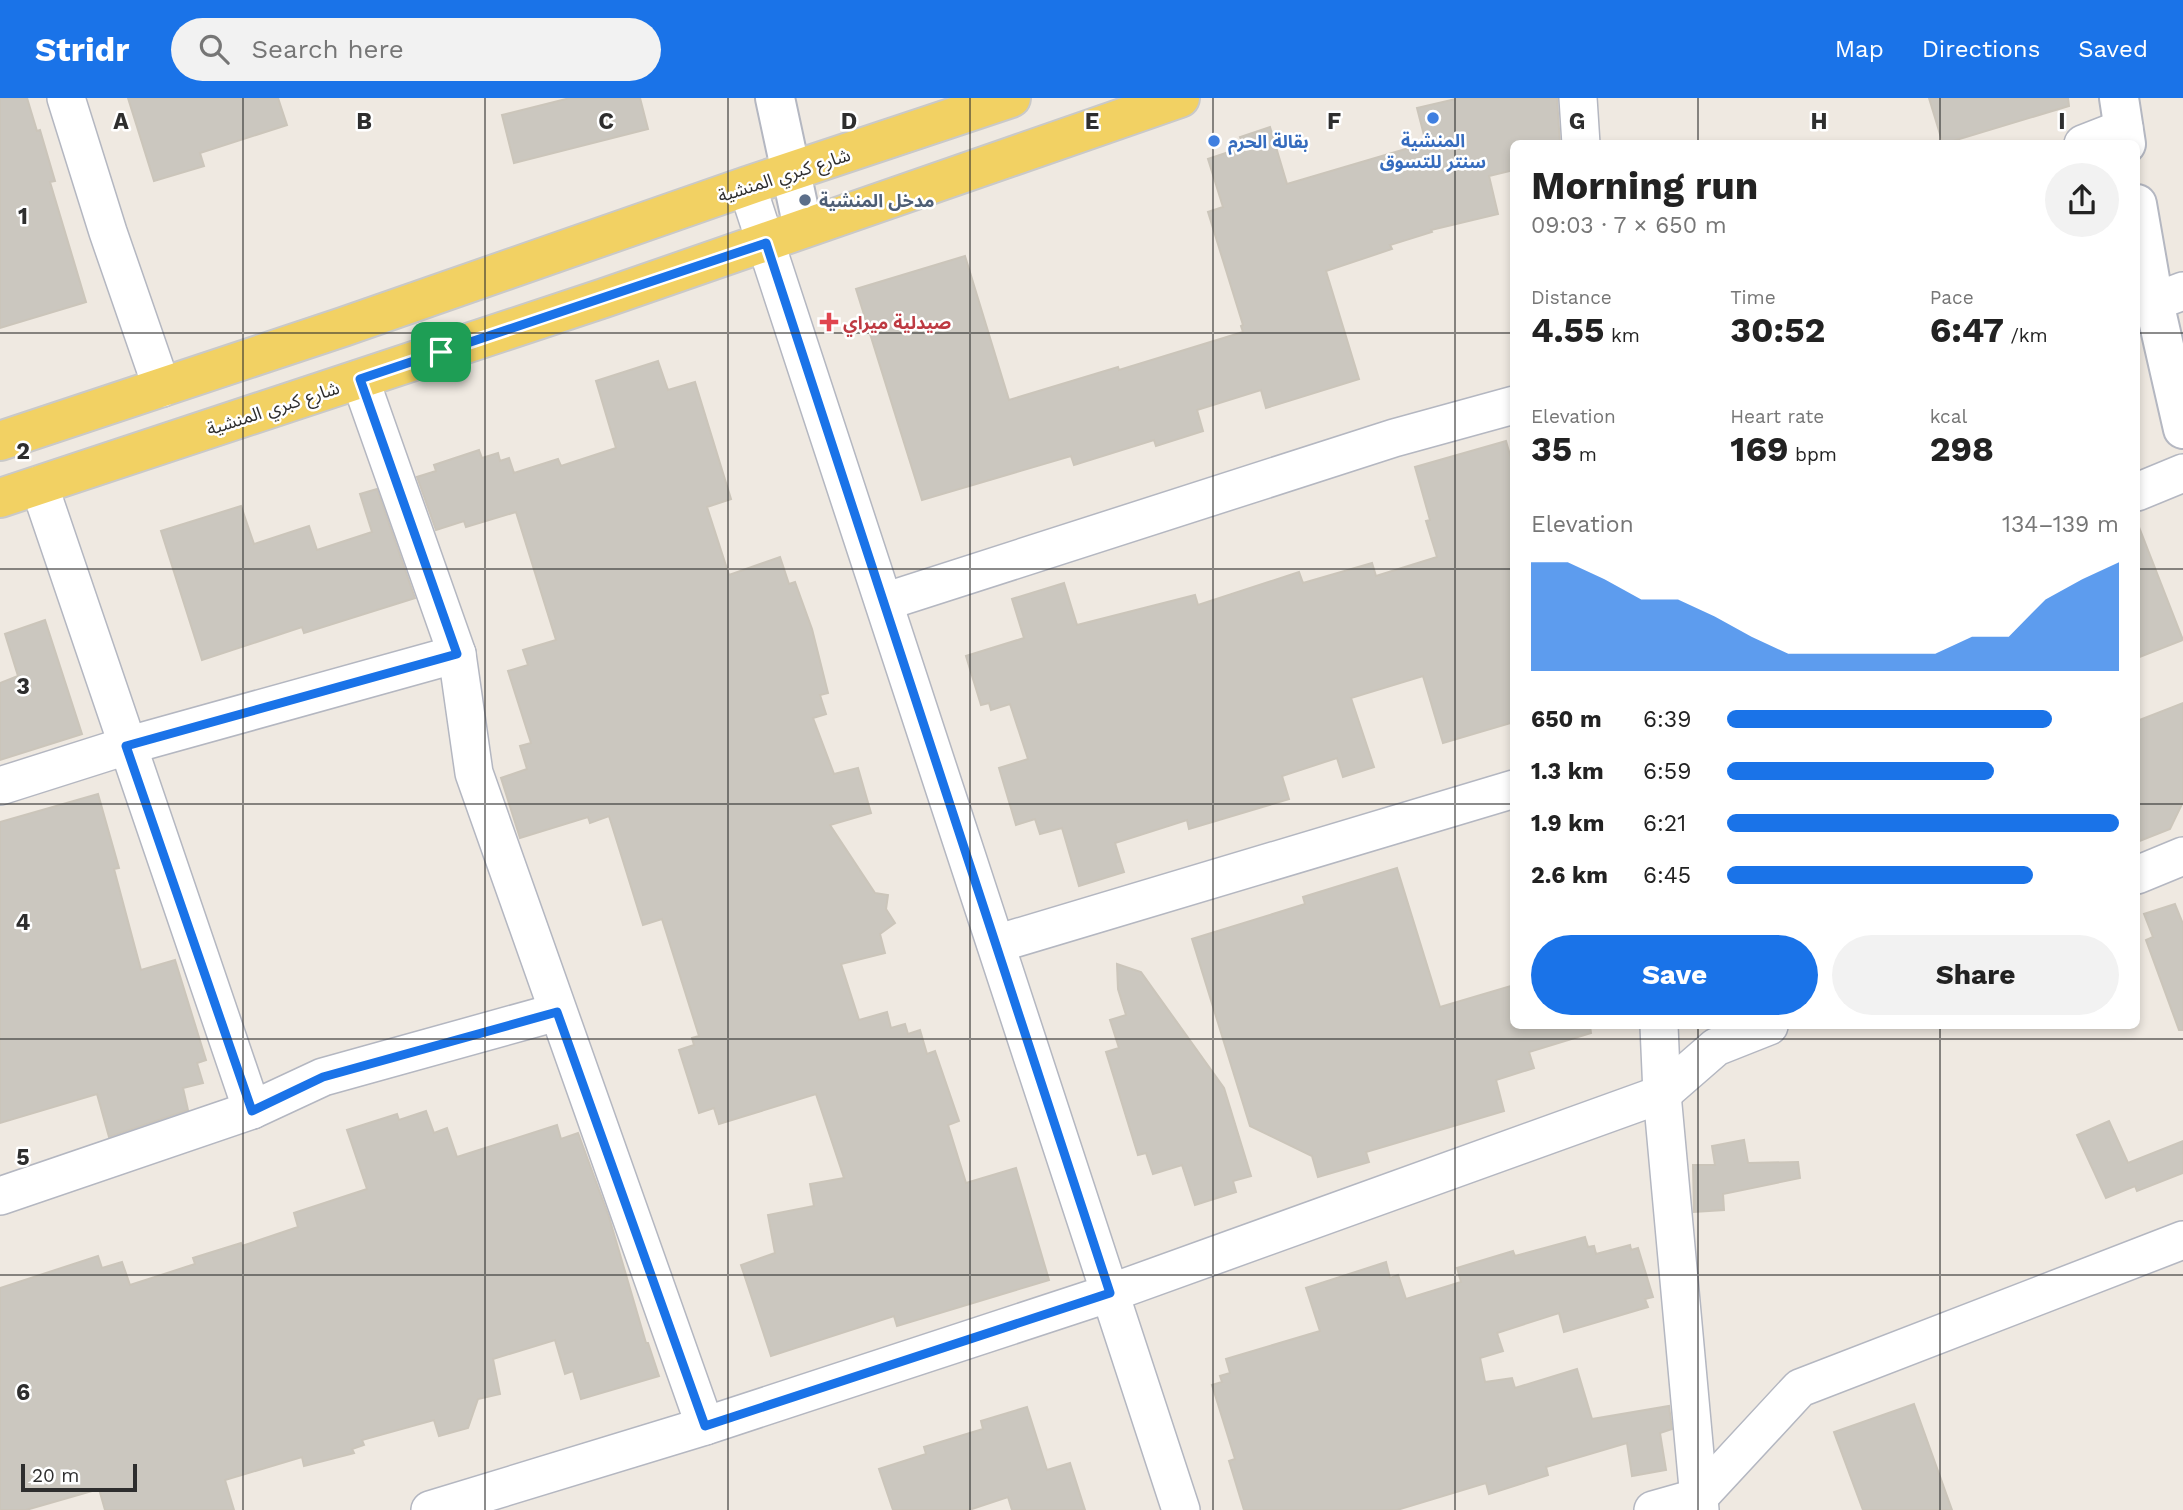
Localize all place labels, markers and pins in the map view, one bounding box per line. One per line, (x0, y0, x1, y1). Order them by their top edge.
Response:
marker: المنشية سنتر للتسوق (1425, 110, 1441, 126)
place label: المنشية سنتر للتسوق (1380, 130, 1486, 173)
place label: بقالة الحرم (1228, 131, 1309, 155)
marker: بقالة الحرم (1206, 133, 1222, 149)
place label: مدخل المنشية (819, 190, 935, 211)
marker: مدخل المنشية (797, 192, 813, 208)
place label: صيدلية ميراي (843, 312, 951, 337)
marker: صيدلية ميراي (821, 314, 837, 330)
pin (411, 322, 471, 382)

